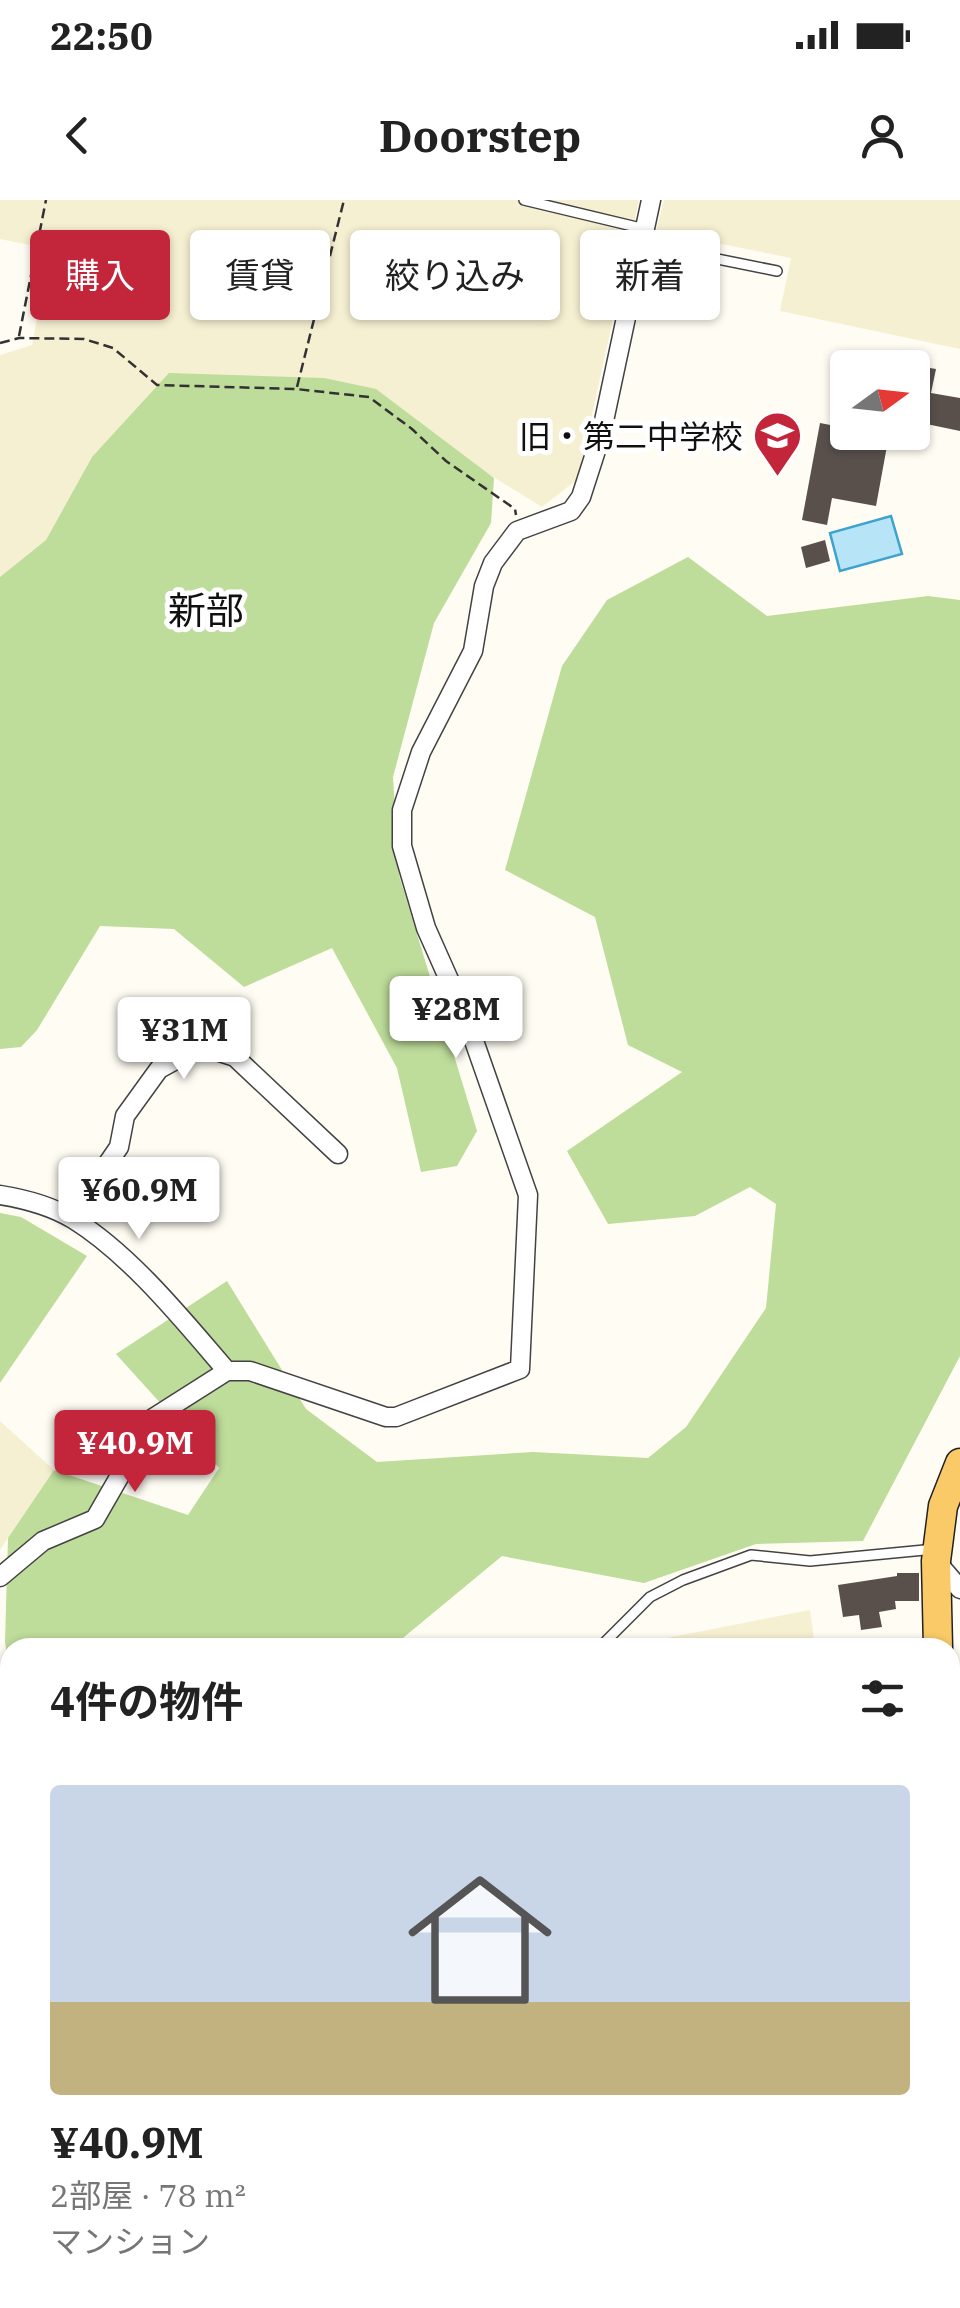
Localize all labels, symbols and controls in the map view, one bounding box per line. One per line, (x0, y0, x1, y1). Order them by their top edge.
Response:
text: 22:50 (50, 11, 153, 60)
text: Doorstep (379, 106, 581, 164)
icon: back (50, 108, 105, 163)
icon: person (855, 108, 910, 163)
chip: 購入 (30, 230, 170, 320)
chip: 賃貸 (190, 230, 330, 320)
chip: 絞り込み (350, 230, 560, 320)
chip: 新着 (580, 230, 720, 320)
north arrow (830, 350, 930, 450)
map controls (830, 350, 930, 450)
school or university icon: 旧・第二中学校 (752, 410, 804, 478)
place label: 旧・第二中学校 (519, 415, 743, 457)
district label: 新部 (168, 585, 244, 634)
pin: ¥28M (397, 976, 515, 1061)
text: ¥28M (412, 987, 500, 1029)
pin: ¥31M (125, 997, 243, 1082)
text: ¥31M (140, 1008, 228, 1050)
pin: ¥60.9M (58, 1157, 220, 1242)
text: ¥60.9M (80, 1168, 198, 1210)
pin: ¥40.9M (54, 1410, 216, 1495)
text: ¥40.9M (76, 1421, 194, 1463)
icon: filters (855, 1671, 910, 1726)
text: 4件の物件 (50, 1674, 243, 1729)
icon: home (390, 1850, 570, 2030)
text: ¥40.9M (50, 2115, 204, 2170)
text: 2部屋 · 78 m² (50, 2174, 246, 2216)
text: マンション (50, 2220, 210, 2262)

